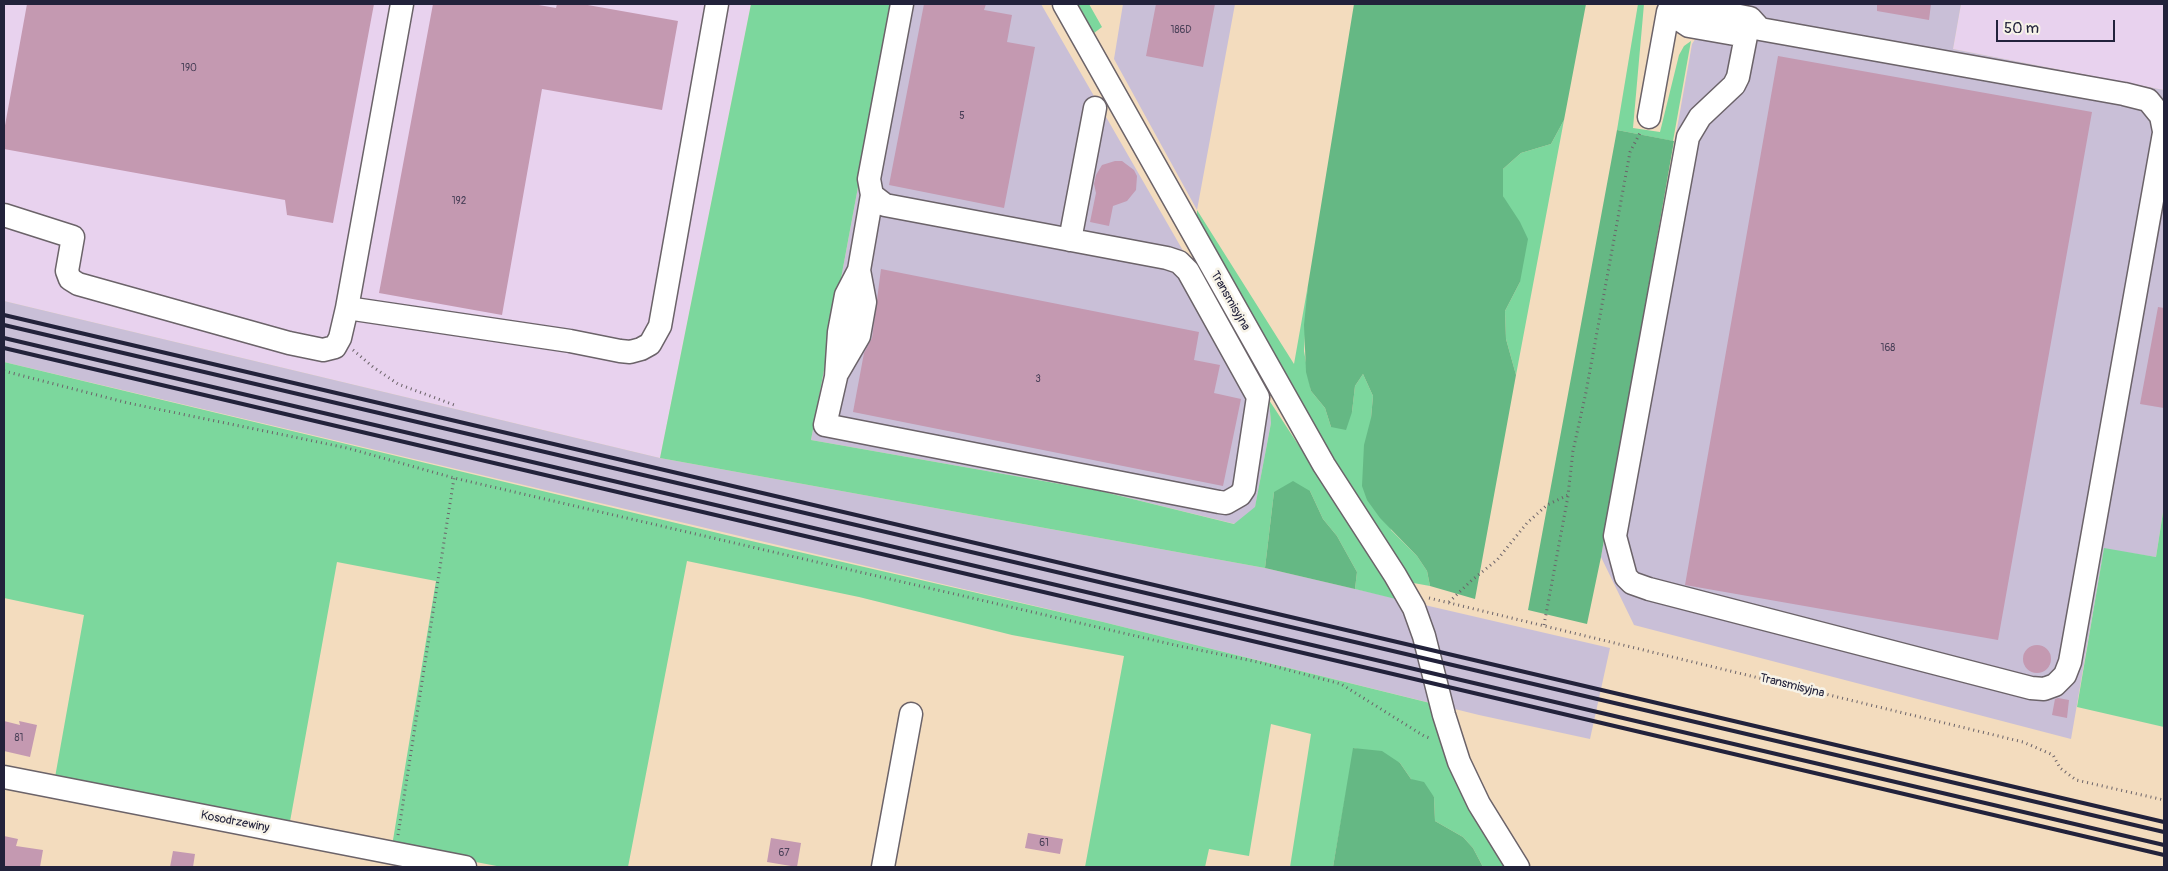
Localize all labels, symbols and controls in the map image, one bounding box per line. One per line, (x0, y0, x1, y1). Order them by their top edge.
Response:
scale bar (1998, 10, 2117, 42)
text: 50 m (2004, 19, 2039, 38)
house number: 186D (1170, 24, 1192, 36)
house number: 190 (181, 62, 197, 74)
house number: 5 (959, 110, 965, 122)
house number: 192 (452, 195, 466, 207)
street label: Transmisyjna (1207, 269, 1253, 333)
house number: 168 (1881, 342, 1895, 354)
house number: 3 (1035, 373, 1041, 385)
street label: Transmisyjna (1758, 671, 1826, 701)
house number: 81 (15, 732, 23, 744)
street label: Kosodrzewiny (199, 808, 271, 836)
house number: 61 (1039, 837, 1049, 849)
house number: 67 (778, 847, 790, 859)

